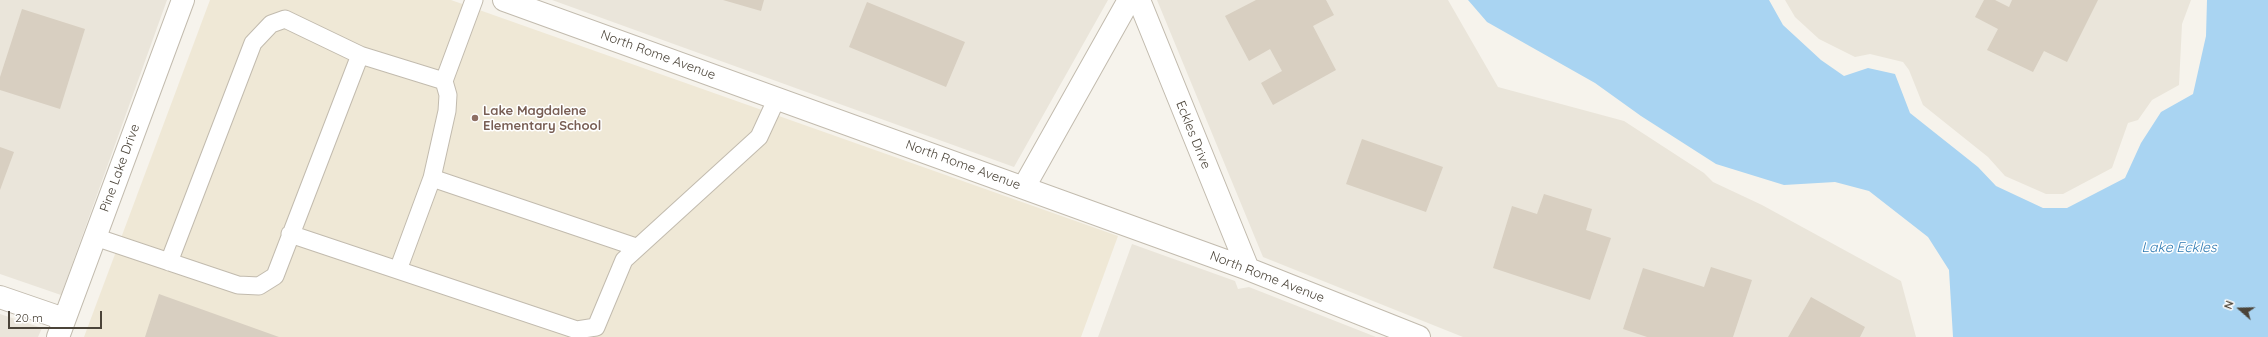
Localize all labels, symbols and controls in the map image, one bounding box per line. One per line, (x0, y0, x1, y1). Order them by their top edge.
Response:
street label: North Rome Avenue (598, 27, 718, 83)
street label: Eckles Drive (1172, 99, 1214, 171)
place label: Lake Magdalene Elementary School (483, 103, 601, 134)
marker: Lake Magdalene Elementary School (470, 113, 480, 123)
street label: Pine Lake Drive (97, 122, 143, 214)
street label: North Rome Avenue (903, 137, 1023, 193)
water label: Lake Eckles (2142, 240, 2216, 256)
street label: North Rome Avenue (1208, 248, 1326, 306)
north arrow (2220, 289, 2260, 329)
text: N (2221, 299, 2237, 311)
scale bar (10, 303, 104, 329)
text: 20 m (15, 310, 43, 325)

